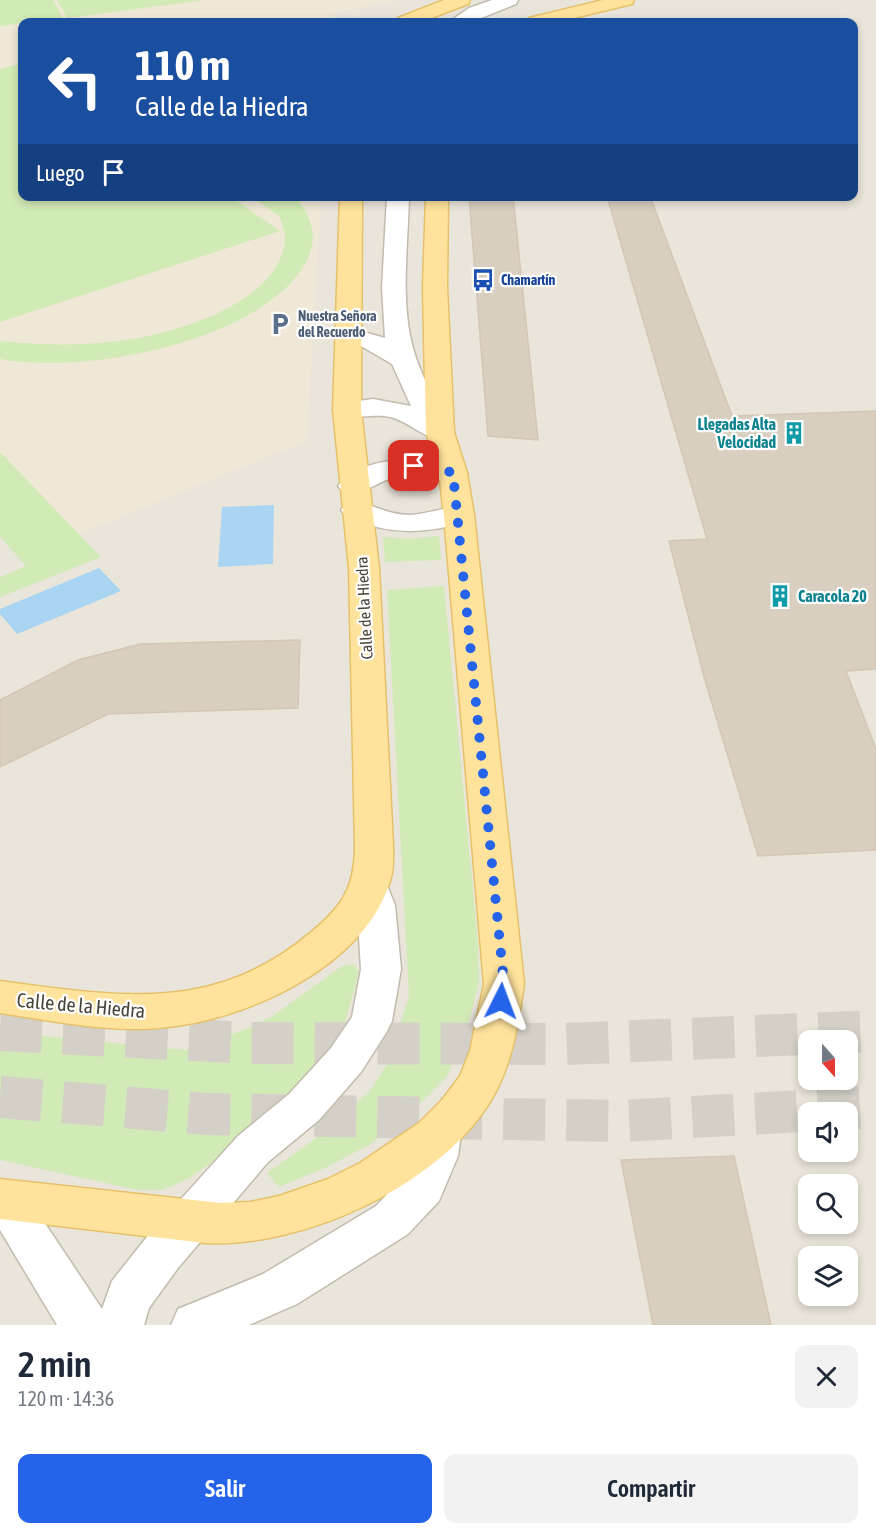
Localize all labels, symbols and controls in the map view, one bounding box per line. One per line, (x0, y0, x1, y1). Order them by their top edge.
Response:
text: 110 m (135, 41, 230, 89)
icon: left (36, 42, 114, 120)
text: Calle de la Hiedra (135, 91, 309, 122)
icon: arrive (97, 156, 130, 189)
text: Luego (36, 160, 85, 186)
bus stop icon: Chamartín (470, 267, 496, 293)
place label: Chamartín (501, 272, 555, 288)
place label: Nuestra Señora del Recuerdo (298, 308, 377, 340)
parking icon: Nuestra Señora del Recuerdo (267, 311, 293, 337)
place label: Llegadas Alta Velocidad (697, 415, 776, 451)
building icon: Llegadas Alta Velocidad (781, 420, 807, 446)
pin (388, 440, 439, 491)
icon: arrive (397, 449, 430, 482)
street label: Calle de la Hiedra (352, 556, 376, 660)
building icon: Caracola 20 (767, 583, 793, 609)
place label: Caracola 20 (798, 587, 867, 605)
position arrow (469, 969, 533, 1033)
street label: Calle de la Hiedra (16, 988, 146, 1022)
north arrow (798, 1030, 858, 1090)
map controls (798, 1030, 858, 1306)
button: sound (798, 1102, 858, 1162)
button: search (798, 1174, 858, 1234)
button: layers (798, 1246, 858, 1306)
text: 2 min (18, 1343, 92, 1385)
button: close (795, 1345, 858, 1408)
text: 120 m · 14:36 (18, 1387, 114, 1410)
button: Salir (18, 1454, 432, 1523)
button: Compartir (444, 1454, 858, 1523)

